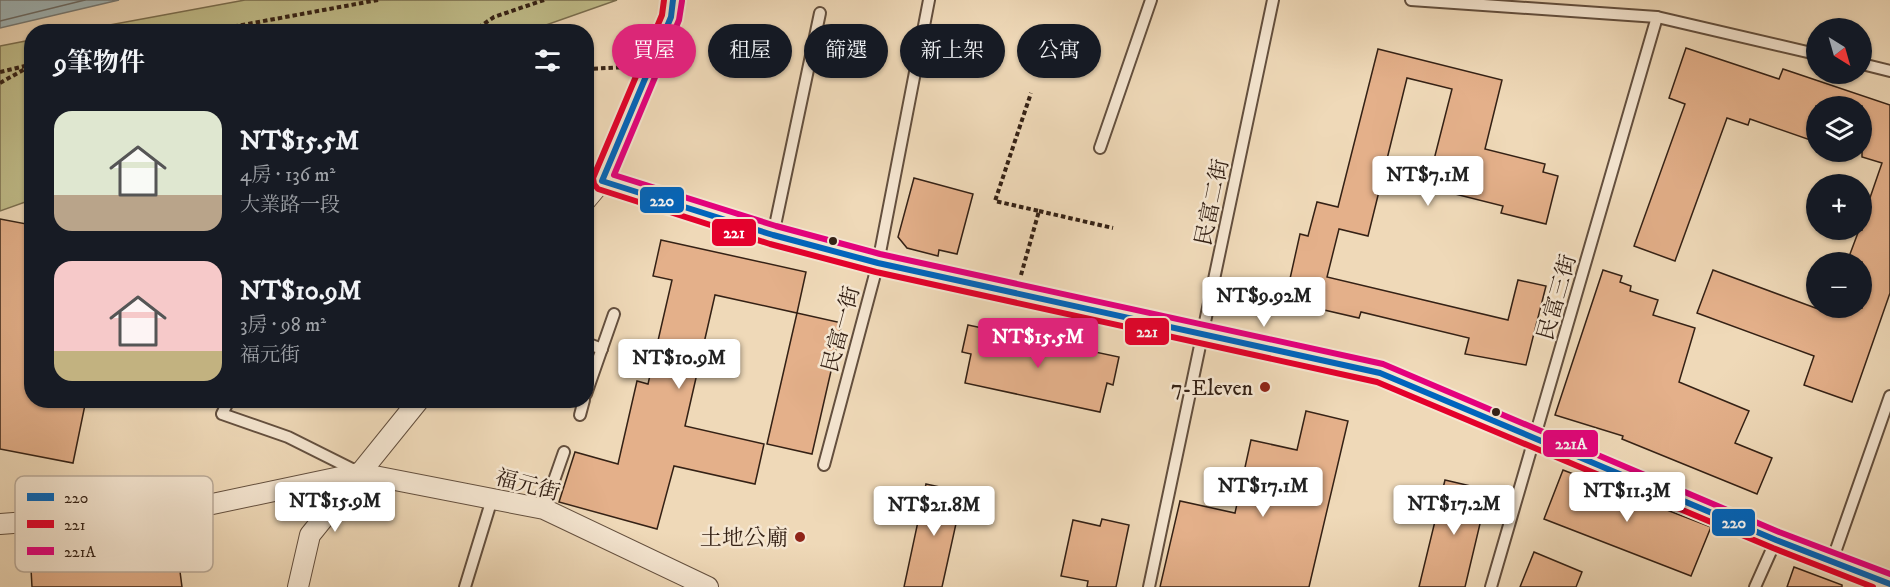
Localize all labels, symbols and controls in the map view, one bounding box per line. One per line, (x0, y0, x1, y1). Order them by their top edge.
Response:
north arrow (1806, 18, 1872, 84)
map controls (1806, 18, 1872, 318)
chip: 買屋 (612, 24, 696, 78)
chip: 租屋 (708, 24, 792, 78)
chip: 篩選 (804, 24, 888, 78)
chip: 新上架 (900, 24, 1005, 78)
chip: 公寓 (1017, 24, 1101, 78)
icon: filters (531, 44, 564, 77)
text: 9筆物件 (54, 47, 145, 80)
button: layers (1806, 96, 1872, 162)
text: NT$15.5M (240, 125, 359, 158)
icon: home (102, 135, 174, 207)
street label: 民富二街 (1190, 156, 1235, 248)
pin: NT$7.1M (1373, 156, 1483, 207)
text: 4房 · 136 m² (240, 163, 335, 188)
text: NT$7.1M (1386, 163, 1470, 188)
button: + (1806, 174, 1872, 240)
line badge: 220 (639, 186, 685, 214)
text: 220 (650, 191, 675, 211)
text: 大業路一段 (240, 193, 340, 218)
line badge: 221 (711, 218, 757, 247)
text: 221 (723, 223, 745, 243)
unlabelled marker (827, 235, 839, 247)
street label: 民富三街 (1532, 251, 1583, 343)
button: − (1806, 252, 1872, 318)
text: NT$10.9M (240, 275, 362, 308)
pin: NT$9.92M (1202, 277, 1326, 328)
street label: 民富一街 (817, 283, 866, 375)
text: NT$9.92M (1216, 284, 1312, 309)
icon: home (102, 285, 174, 357)
text: 3房 · 98 m² (240, 313, 326, 338)
line badge: 221 (1124, 317, 1170, 346)
pin: NT$15.5M (976, 318, 1100, 369)
text: 221 (1136, 322, 1158, 342)
text: NT$15.5M (992, 325, 1084, 350)
pin: NT$10.9M (617, 339, 741, 390)
text: 福元街 (240, 343, 300, 368)
text: NT$10.9M (632, 346, 726, 371)
place label: 7-Eleven (1171, 375, 1254, 402)
marker: 7-Eleven (1258, 380, 1272, 394)
unlabelled marker (1490, 406, 1502, 418)
line badge: 221A (1542, 429, 1599, 458)
text: 221A (1555, 434, 1588, 454)
street label: 福元街 (492, 464, 563, 507)
pin: NT$17.1M (1201, 467, 1325, 518)
pin: NT$11.3M (1565, 472, 1689, 523)
text: NT$17.1M (1218, 474, 1308, 499)
legend (15, 476, 213, 572)
text: NT$11.3M (1583, 479, 1671, 504)
pin: NT$15.9M (273, 482, 397, 533)
pin: NT$17.2M (1392, 485, 1516, 536)
pin: NT$21.8M (872, 486, 996, 537)
text: 220 (64, 488, 88, 508)
text: NT$15.9M (289, 489, 381, 514)
text: NT$17.2M (1407, 492, 1501, 517)
text: NT$21.8M (888, 493, 980, 518)
line badge: 220 (1711, 508, 1756, 537)
text: 220 (1722, 513, 1747, 533)
text: 221 (64, 515, 86, 535)
place label: 土地公廟 (700, 525, 788, 552)
marker: 土地公廟 (793, 530, 807, 544)
text: 221A (64, 542, 97, 562)

